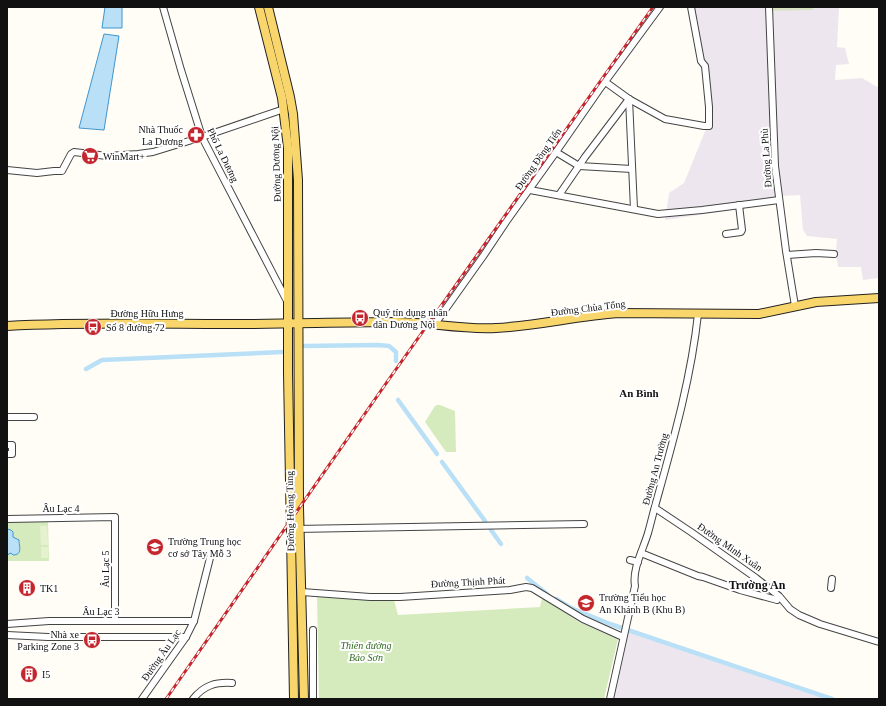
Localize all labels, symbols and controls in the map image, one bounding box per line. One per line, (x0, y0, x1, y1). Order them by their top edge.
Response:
place label: Nhà Thuốc La Dương (138, 124, 184, 147)
pharmacy icon: Nhà Thuốc La Dương (186, 125, 206, 145)
street label: Phố La Dương (205, 126, 241, 184)
street label: Đường Dương Nội (269, 126, 283, 202)
street label: Đường Đồng Tiến (513, 126, 563, 192)
street label: Đường La Phù (758, 128, 774, 188)
supermarket icon: WinMart+ (80, 146, 100, 166)
place label: WinMart+ (103, 151, 145, 162)
street label: Đường Chùa Tổng (550, 298, 626, 318)
place label: Quỹ tín dụng nhân dân Dương Nội (373, 307, 448, 330)
street label: Đường Hữu Hưng (110, 308, 184, 319)
bus stop icon: Quỹ tín dụng nhân dân Dương Nội (350, 308, 370, 328)
bus stop icon: Số 8 đường 72 (83, 317, 103, 337)
place label: Số 8 đường 72 (106, 322, 165, 333)
district label: An Bình (619, 387, 659, 399)
street label: Đường An Trường (640, 432, 670, 506)
street label: Đường Hoàng Tùng (284, 471, 296, 551)
street label: Âu Lạc 4 (42, 503, 80, 514)
street label: Đường Minh Xuân (696, 521, 764, 573)
place label: Trường Trung học cơ sở Tây Mỗ 3 (168, 536, 242, 559)
school or university icon: Trường Trung học cơ sở Tây Mỗ 3 (145, 537, 165, 557)
street label: Âu Lạc 5 (100, 550, 111, 588)
street label: Đường Thịnh Phát (431, 575, 506, 590)
building icon: TK1 (17, 578, 37, 598)
district label: Trường An (729, 578, 786, 592)
place label: TK1 (40, 583, 58, 594)
place label: Trường Tiểu học An Khánh B (Khu B) (599, 592, 685, 616)
school or university icon: Trường Tiểu học An Khánh B (Khu B) (576, 593, 596, 613)
street label: Âu Lạc 3 (82, 606, 120, 617)
street label: Đường Âu Lạc (139, 627, 183, 683)
place label: Nhà xe Parking Zone 3 (17, 629, 80, 652)
bus stop icon: Nhà xe Parking Zone 3 (82, 630, 102, 650)
park label: Thiên đường Bảo Sơn (340, 640, 392, 663)
building icon: I5 (19, 664, 39, 684)
place label: I5 (42, 669, 50, 680)

